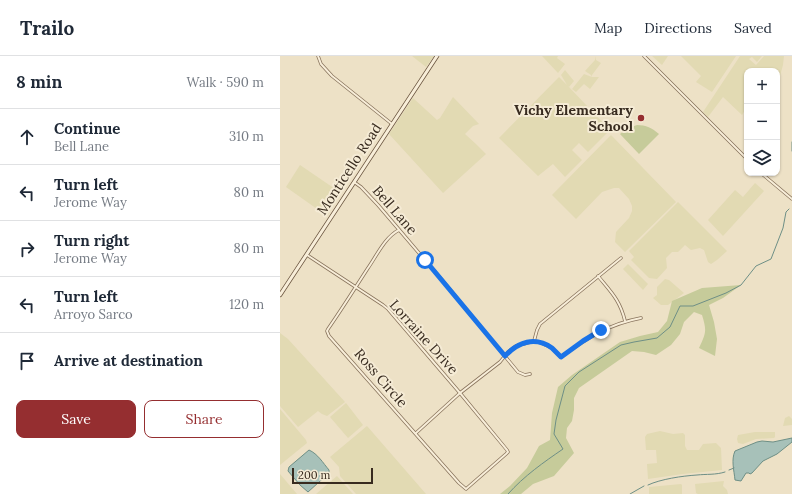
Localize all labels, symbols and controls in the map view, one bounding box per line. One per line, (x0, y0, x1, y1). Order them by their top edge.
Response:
text: Trailo (20, 16, 74, 40)
text: Map (594, 19, 622, 37)
text: Directions (644, 19, 712, 37)
text: Saved (734, 19, 772, 37)
map controls (744, 68, 780, 176)
button: + (744, 68, 780, 104)
text: 8 min (16, 71, 62, 93)
text: Walk · 590 m (187, 74, 264, 91)
place label: Vichy Elementary School (514, 101, 634, 135)
button: − (744, 104, 780, 140)
marker: Vichy Elementary School (636, 113, 646, 123)
text: Continue (54, 119, 120, 138)
street label: Monticello Road (313, 120, 385, 218)
icon: ahead (16, 126, 38, 148)
text: 310 m (229, 128, 264, 145)
text: Bell Lane (54, 138, 109, 155)
button: layers (744, 140, 780, 176)
text: Turn left (54, 175, 118, 194)
icon: left (16, 182, 38, 204)
street label: Bell Lane (369, 182, 422, 239)
text: 80 m (234, 184, 264, 201)
text: Jerome Way (54, 194, 127, 211)
text: Turn right (54, 231, 130, 250)
icon: right (16, 238, 38, 260)
text: 80 m (234, 240, 264, 257)
text: Jerome Way (54, 250, 127, 267)
route start (416, 251, 434, 269)
text: Turn left (54, 287, 118, 306)
icon: left (16, 294, 38, 316)
text: 120 m (229, 296, 264, 313)
street label: Lorraine Drive (386, 296, 462, 378)
text: Arroyo Sarco (54, 306, 133, 323)
route end (592, 321, 610, 339)
street label: Ross Circle (351, 345, 412, 411)
icon: arrive (16, 350, 38, 372)
text: Arrive at destination (54, 351, 203, 370)
button: Save (16, 400, 136, 438)
button: Share (144, 400, 264, 438)
scale bar (292, 466, 373, 485)
text: 200 m (298, 468, 330, 482)

